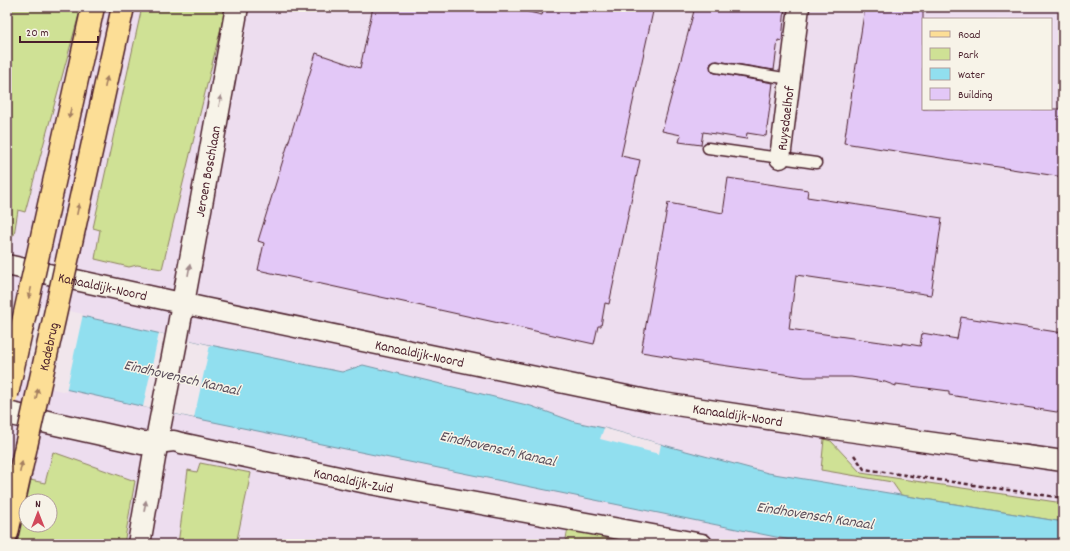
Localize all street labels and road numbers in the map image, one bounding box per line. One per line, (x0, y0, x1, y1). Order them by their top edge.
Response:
street label: Ruysdaelhof (773, 84, 801, 152)
street label: Jeroen Boschlaan (191, 124, 227, 219)
street label: Kanaaldijk-Noord (56, 268, 149, 307)
street label: Kadebrug (35, 321, 65, 373)
street label: Kanaaldijk-Noord (373, 336, 466, 374)
street label: Kanaaldijk-Noord (691, 400, 784, 433)
street label: Kanaaldijk-Zuid (312, 464, 395, 500)

